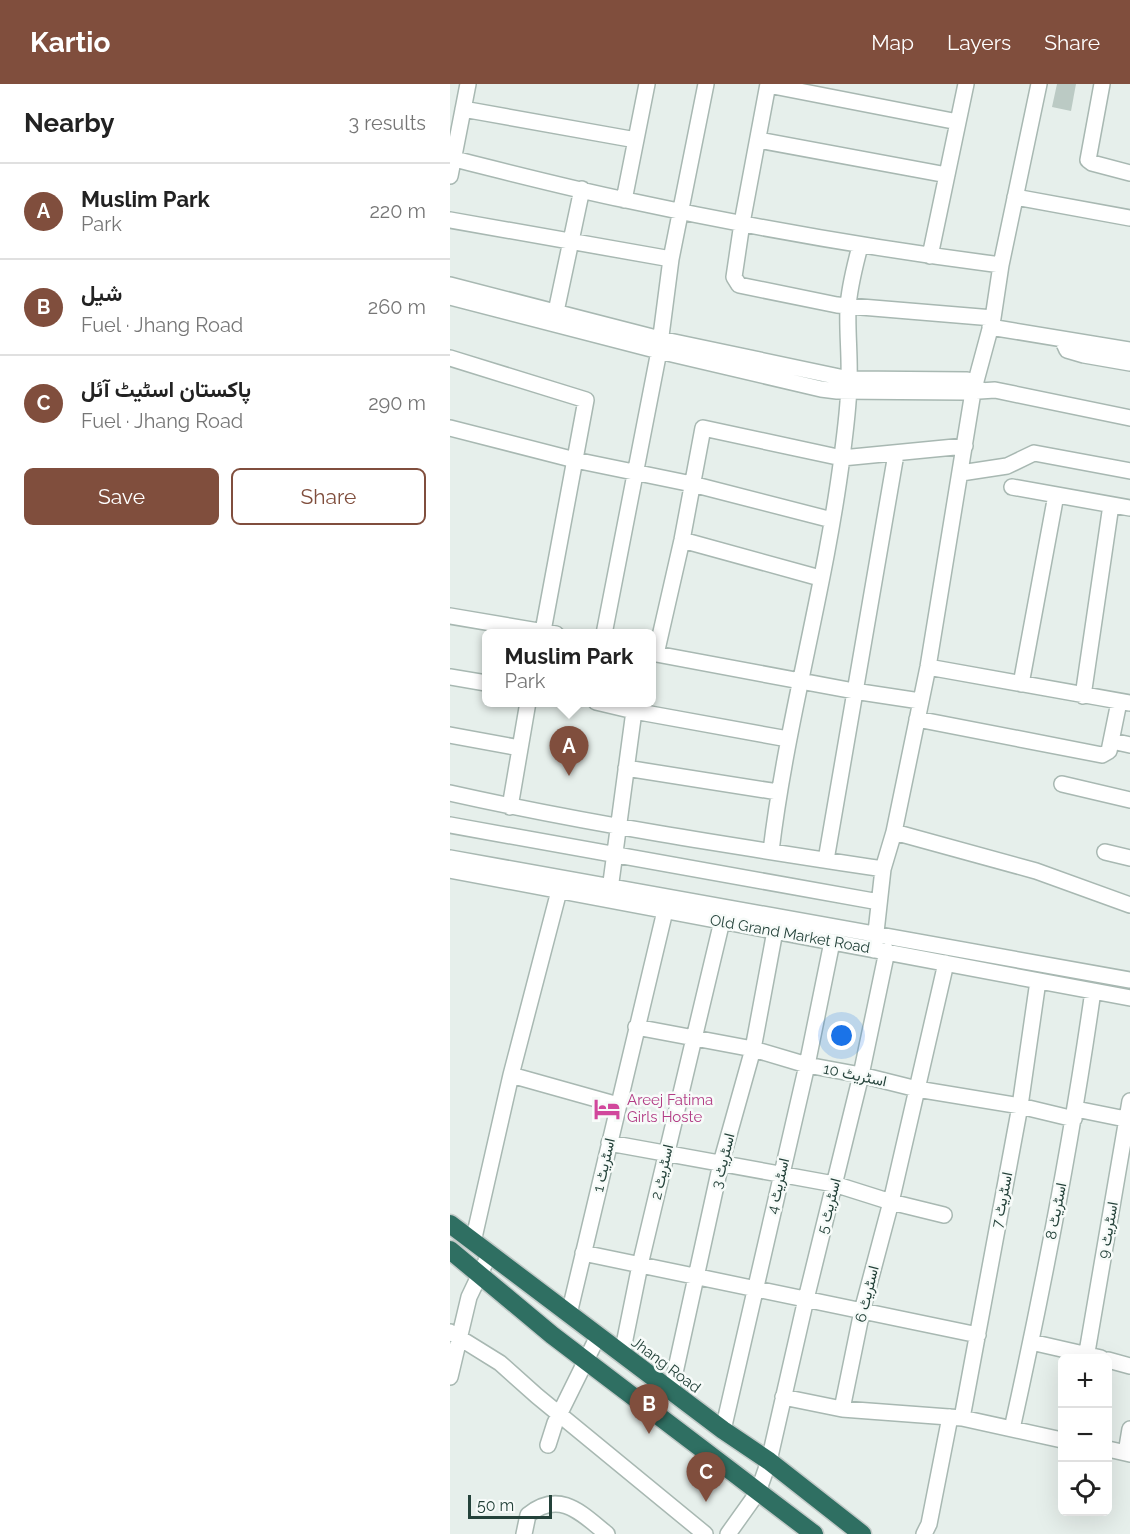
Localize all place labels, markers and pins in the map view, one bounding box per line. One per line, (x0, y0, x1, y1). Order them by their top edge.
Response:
pin: A (550, 726, 588, 776)
place label: Areej Fatima Girls Hoste (627, 1091, 713, 1126)
hotel icon: Areej Fatima Girls Hoste (592, 1094, 622, 1124)
pin: B (630, 1384, 668, 1434)
pin: C (686, 1452, 726, 1502)

